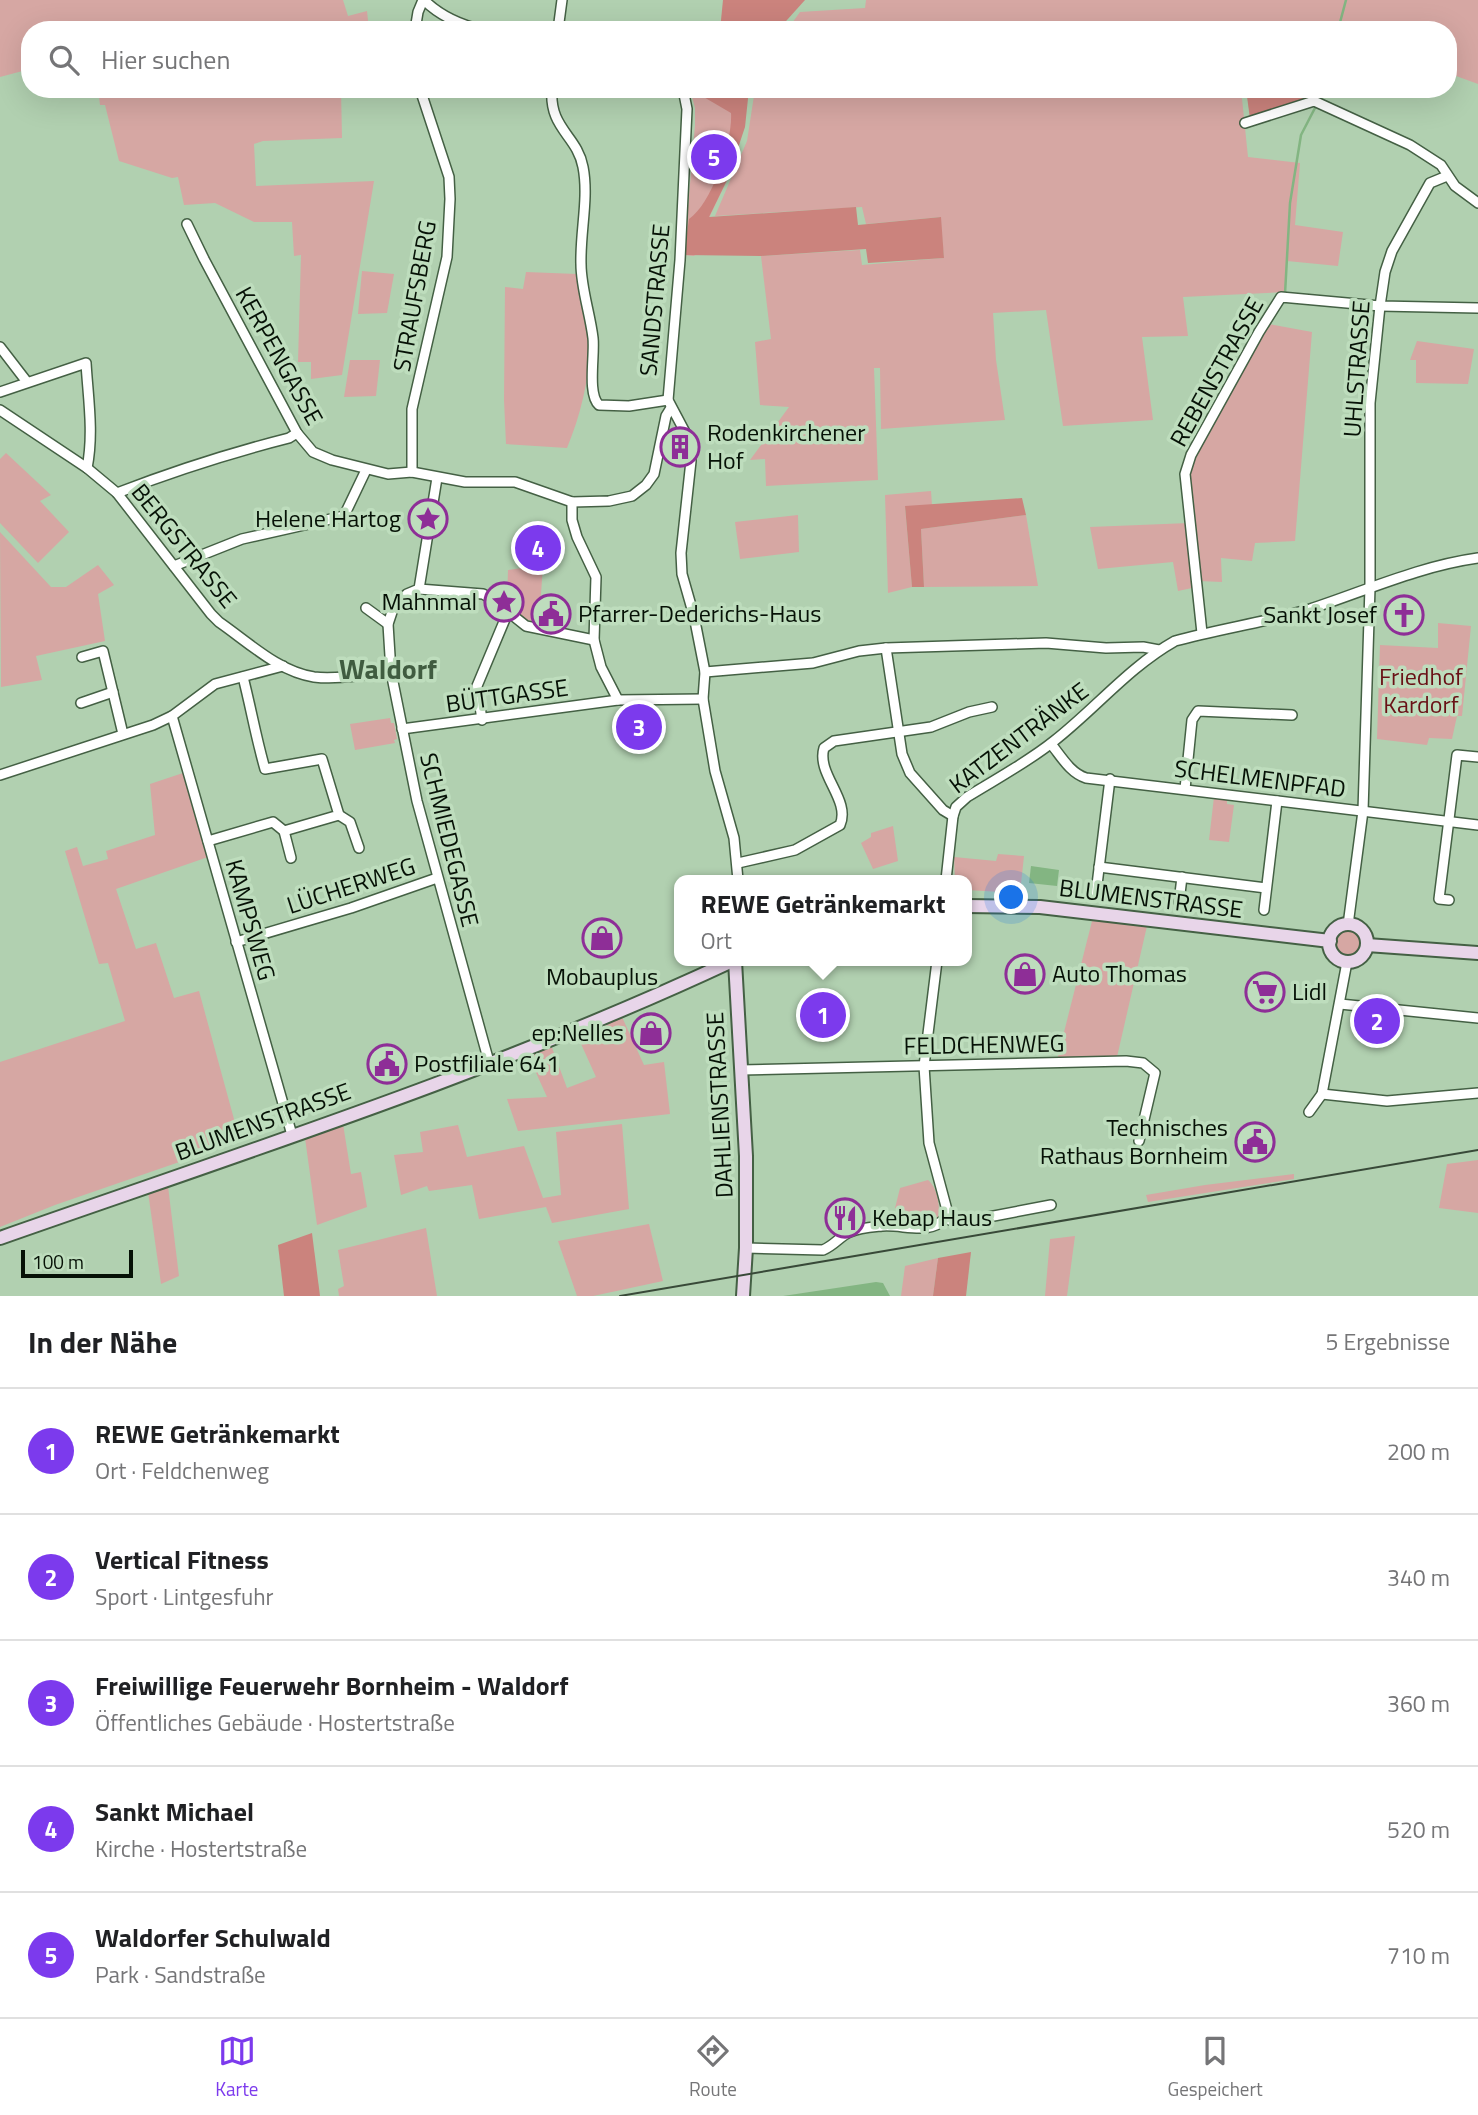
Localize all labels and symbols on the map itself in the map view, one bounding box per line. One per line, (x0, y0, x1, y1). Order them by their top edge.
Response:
pin: 5 (691, 131, 737, 183)
street label: STRAUFSBERG (383, 217, 445, 374)
street label: SANDSTRASSE (629, 222, 679, 377)
street label: KERPENGASSE (227, 280, 333, 431)
street label: REBENSTRASSE (1160, 290, 1272, 453)
street label: UHLSTRASSE (1333, 299, 1379, 438)
place label: Rodenkirchener Hof (707, 414, 866, 478)
building icon: Rodenkirchener Hof (659, 426, 701, 468)
street label: BERGSTRASSE (123, 475, 246, 615)
place icon: Helene Hartog (407, 498, 449, 540)
place label: Helene Hartog (255, 500, 401, 536)
pin: 4 (515, 522, 561, 574)
place icon: Mahnmal (483, 581, 525, 623)
place label: Mahnmal (381, 583, 477, 619)
public building icon: Pfarrer-Dederichs-Haus (530, 593, 572, 635)
church icon: Sankt Josef (1383, 594, 1425, 636)
place label: Pfarrer-Dederichs-Haus (578, 595, 821, 631)
place label: Sankt Josef (1263, 596, 1377, 632)
district label: Waldorf (339, 647, 437, 690)
park label: Friedhof Kardorf (1379, 658, 1463, 722)
street label: BÜTTGASSE (443, 669, 570, 721)
street label: KATZENTRÄNKE (941, 673, 1096, 802)
pin: 3 (616, 701, 662, 753)
street label: SCHMIEDEGASSE (411, 749, 489, 931)
street label: SCHELMENPFAD (1172, 750, 1348, 806)
street label: LÜCHERWEG (282, 847, 420, 923)
street label: KAMPSWEG (217, 855, 285, 985)
street label: BLUMENSTRASSE (1057, 869, 1245, 927)
your location (994, 880, 1028, 914)
shop icon: Mobauplus (581, 917, 623, 959)
shop icon: Auto Thomas (1004, 953, 1046, 995)
place label: Auto Thomas (1052, 955, 1187, 991)
place label: Mobauplus (546, 958, 658, 994)
supermarket icon: Lidl (1244, 971, 1286, 1013)
place label: Lidl (1292, 973, 1327, 1009)
pin: 1 (800, 989, 846, 1041)
pin: 2 (1354, 995, 1400, 1047)
street label: DAHLIENSTRASSE (696, 1011, 742, 1199)
shop icon: ep:Nelles (630, 1012, 672, 1054)
place label: ep:Nelles (531, 1014, 624, 1050)
street label: FELDCHENWEG (903, 1025, 1065, 1063)
public building icon: Postfiliale 641 (366, 1043, 408, 1085)
place label: Postfiliale 641 (414, 1045, 560, 1081)
street label: BLUMENSTRASSE (170, 1073, 356, 1170)
place label: Technisches Rathaus Bornheim (1040, 1109, 1228, 1173)
public building icon: Technisches Rathaus Bornheim (1234, 1121, 1276, 1163)
restaurant icon: Kebap Haus (824, 1197, 866, 1239)
place label: Kebap Haus (872, 1199, 992, 1235)
scale bar (21, 1247, 133, 1279)

